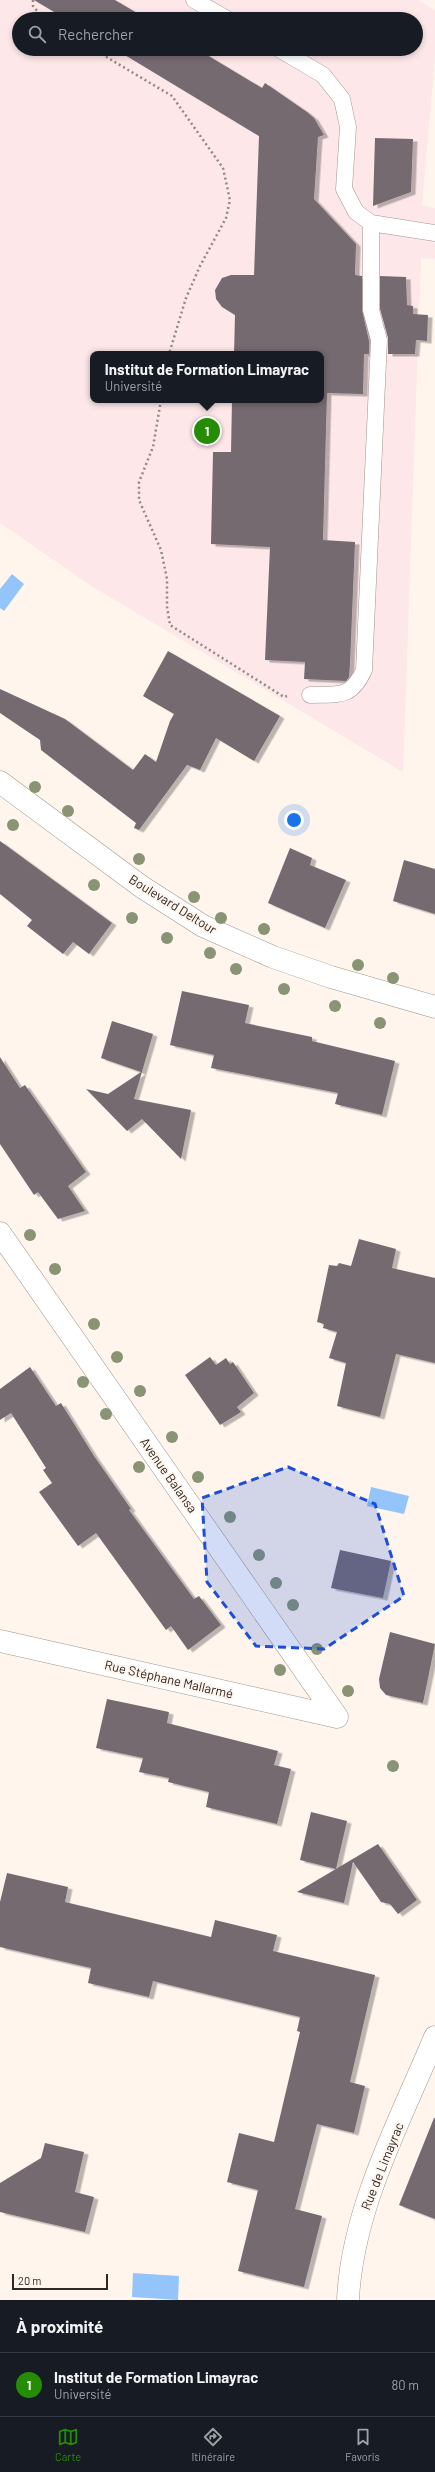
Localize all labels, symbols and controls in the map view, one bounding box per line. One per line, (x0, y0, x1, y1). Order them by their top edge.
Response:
search box (12, 12, 423, 56)
icon: search (26, 23, 48, 45)
text: Rechercher (58, 25, 134, 43)
popup (90, 351, 324, 403)
text: Institut de Formation Limayrac (105, 360, 309, 378)
text: Université (105, 378, 162, 394)
pin: 1 (194, 416, 220, 446)
your location (284, 810, 304, 830)
street label: Boulevard Deltour (126, 871, 220, 937)
street label: Avenue Balansa (137, 1434, 201, 1516)
street label: Rue Stéphane Mallarmé (103, 1656, 235, 1702)
street label: Rue de Limayrac (357, 2120, 407, 2212)
scale bar (12, 2272, 108, 2291)
text: 20 m (18, 2274, 41, 2287)
text: À proximité (16, 2316, 103, 2336)
text: Institut de Formation Limayrac (54, 2368, 258, 2386)
text: 1 (27, 2377, 31, 2393)
text: 80 m (392, 2377, 419, 2393)
text: Université (54, 2386, 111, 2402)
tab: Carte (55, 2426, 81, 2463)
tab: Itinéraire (191, 2426, 235, 2463)
tab: Favoris (345, 2426, 380, 2463)

